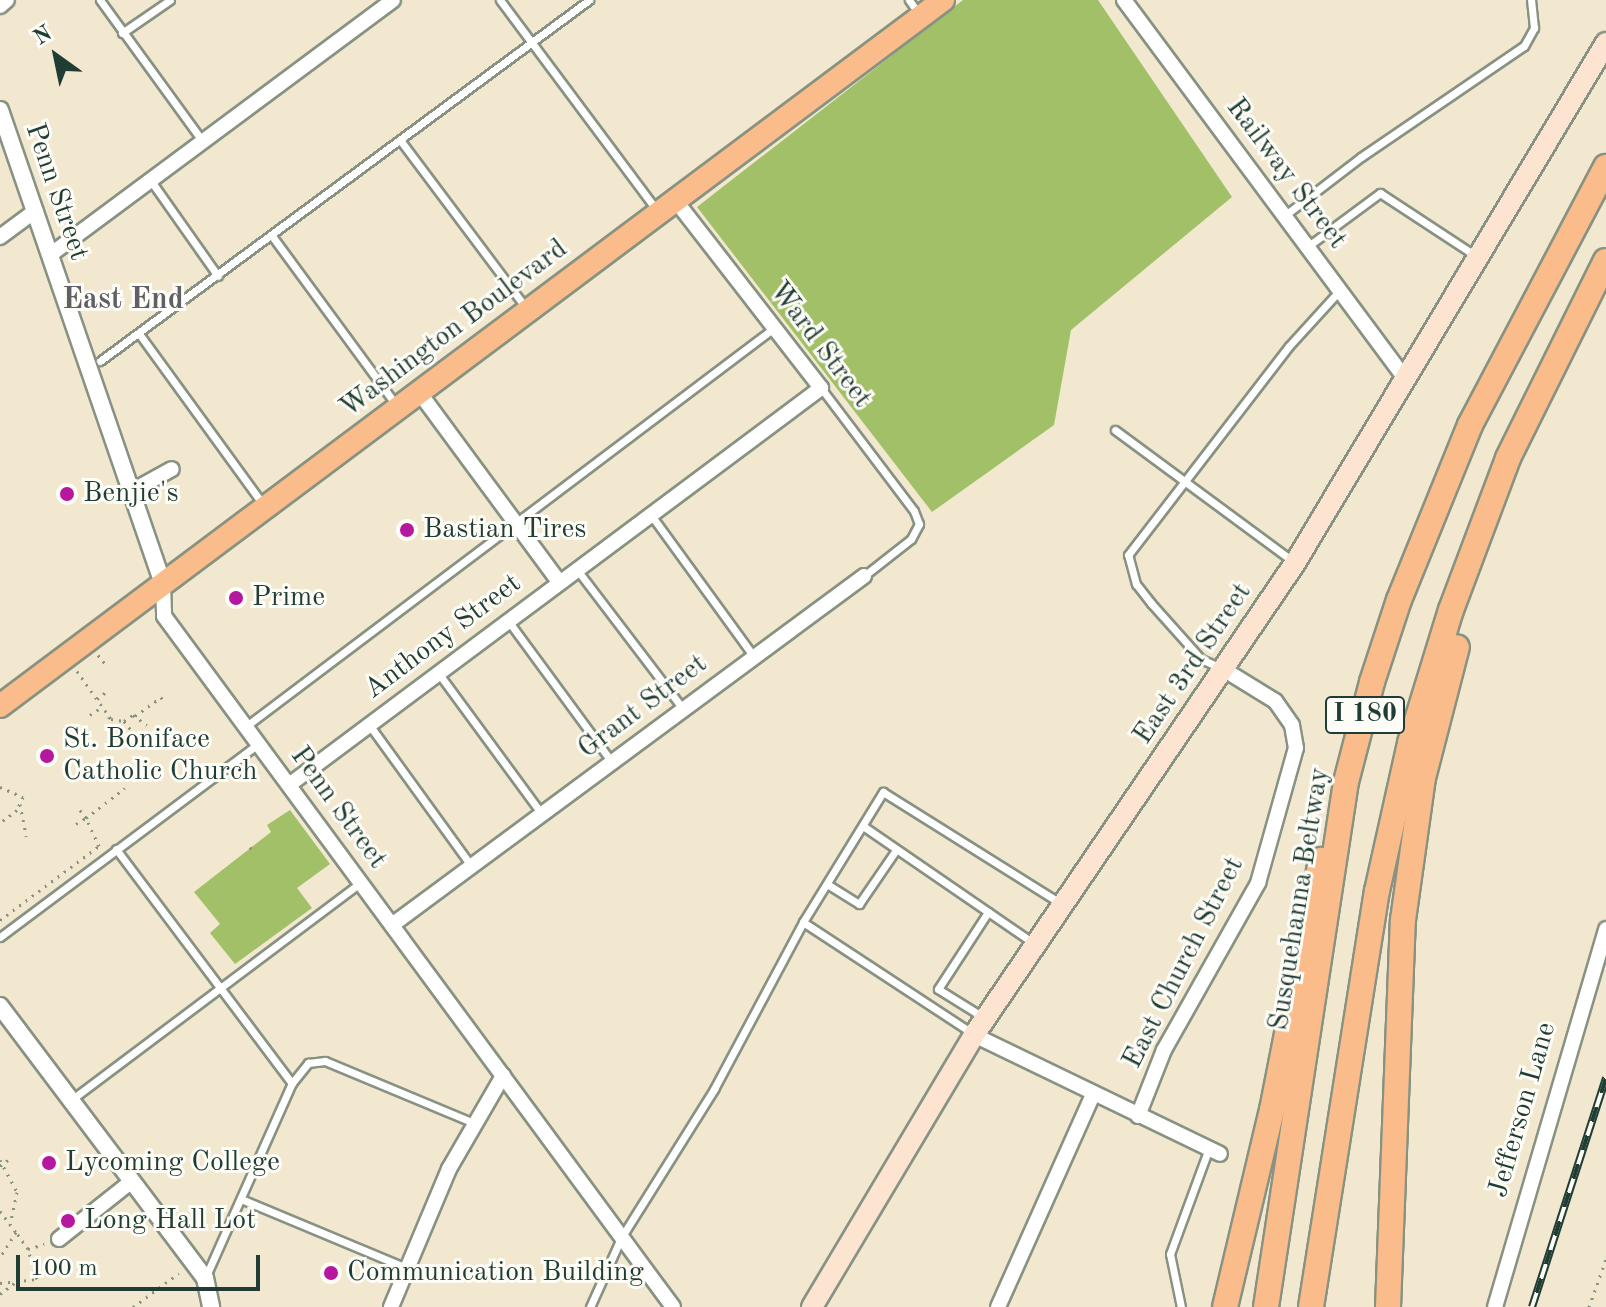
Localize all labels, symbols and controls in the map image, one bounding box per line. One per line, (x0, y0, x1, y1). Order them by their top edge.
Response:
north arrow (16, 16, 96, 96)
text: N (30, 22, 56, 50)
street label: Railway Street (1218, 92, 1354, 256)
street label: Penn Street (17, 119, 95, 265)
street label: Washington Boulevard (334, 233, 574, 425)
street label: Ward Street (762, 275, 878, 415)
district label: East End (62, 282, 184, 318)
place label: Benjie's (83, 477, 179, 511)
marker: Benjie's (58, 485, 76, 503)
place label: Bastian Tires (423, 513, 587, 547)
marker: Bastian Tires (398, 521, 416, 539)
street label: Anthony Street (358, 567, 528, 707)
street label: East 3rd Street (1127, 577, 1259, 751)
place label: Prime (252, 581, 325, 615)
marker: Prime (227, 589, 245, 607)
street label: Grant Street (572, 648, 714, 766)
road number: I 180 (1325, 693, 1405, 737)
place label: St. Boniface Catholic Church (63, 723, 258, 789)
street label: Penn Street (282, 740, 394, 876)
marker: St. Boniface Catholic Church (38, 747, 56, 765)
street label: Susquehanna Beltway (1263, 765, 1337, 1033)
street label: East Church Street (1116, 852, 1252, 1074)
street label: Jefferson Lane (1482, 1019, 1564, 1201)
place label: Lycoming College (65, 1146, 280, 1180)
marker: Lycoming College (40, 1154, 58, 1172)
place label: Long Hall Lot (84, 1204, 256, 1238)
marker: Long Hall Lot (59, 1212, 77, 1230)
scale bar (20, 1239, 264, 1289)
place label: Communication Building (347, 1256, 644, 1290)
text: 100 m (30, 1257, 98, 1281)
marker: Communication Building (322, 1264, 340, 1282)

